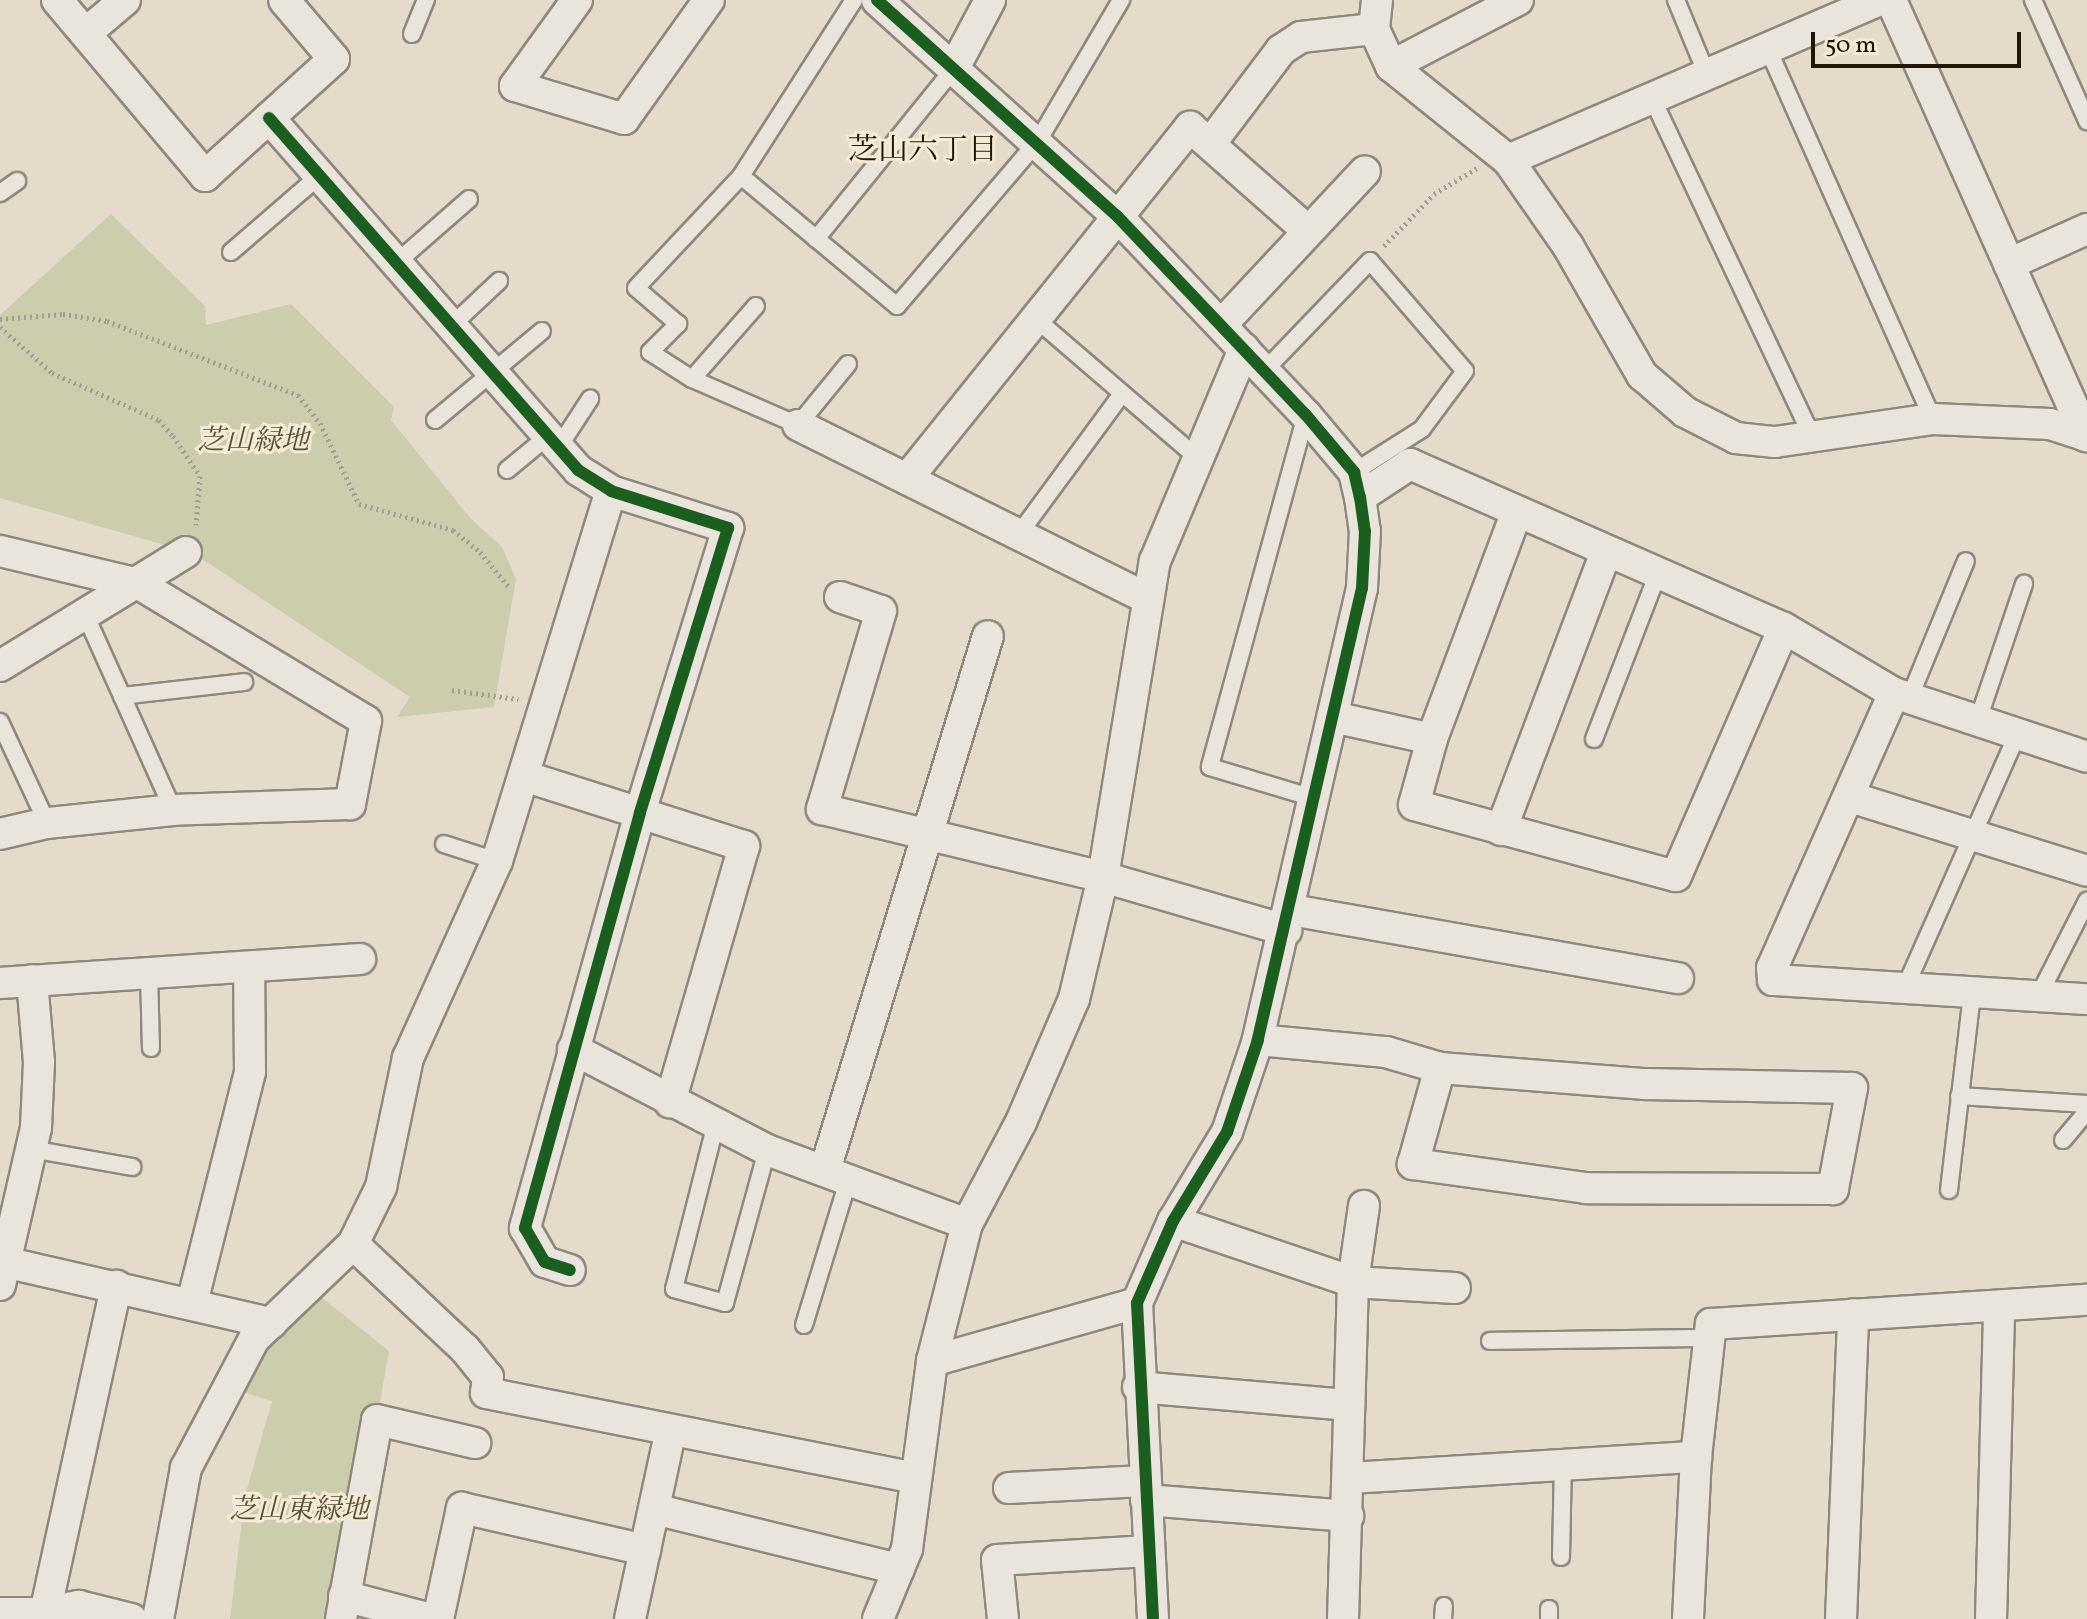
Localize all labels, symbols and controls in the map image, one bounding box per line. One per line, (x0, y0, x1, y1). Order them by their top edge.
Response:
scale bar (1815, 16, 2025, 66)
text: 50 m (1825, 29, 1877, 63)
district label: 芝山六丁目 (848, 133, 998, 169)
park label: 芝山緑地 (197, 425, 309, 459)
park label: 芝山東緑地 (229, 1494, 369, 1528)

